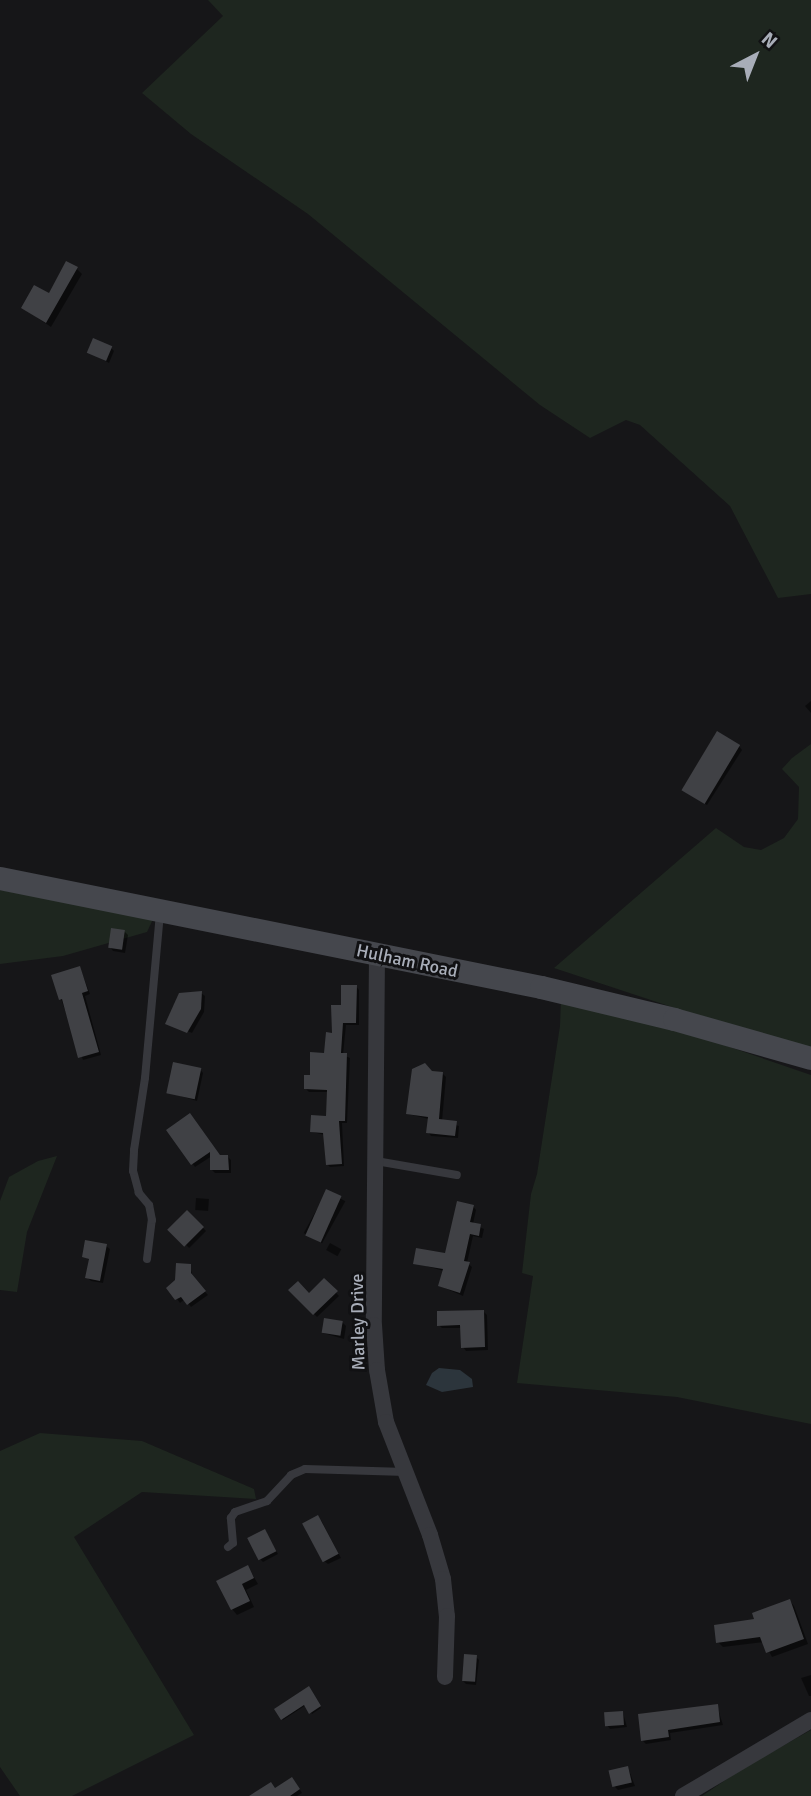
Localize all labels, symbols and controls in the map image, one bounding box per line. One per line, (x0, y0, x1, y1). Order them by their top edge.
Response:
north arrow (720, 21, 790, 91)
text: N (756, 27, 782, 54)
street label: Hulham Road (354, 940, 460, 982)
street label: Marley Drive (346, 1273, 370, 1371)

